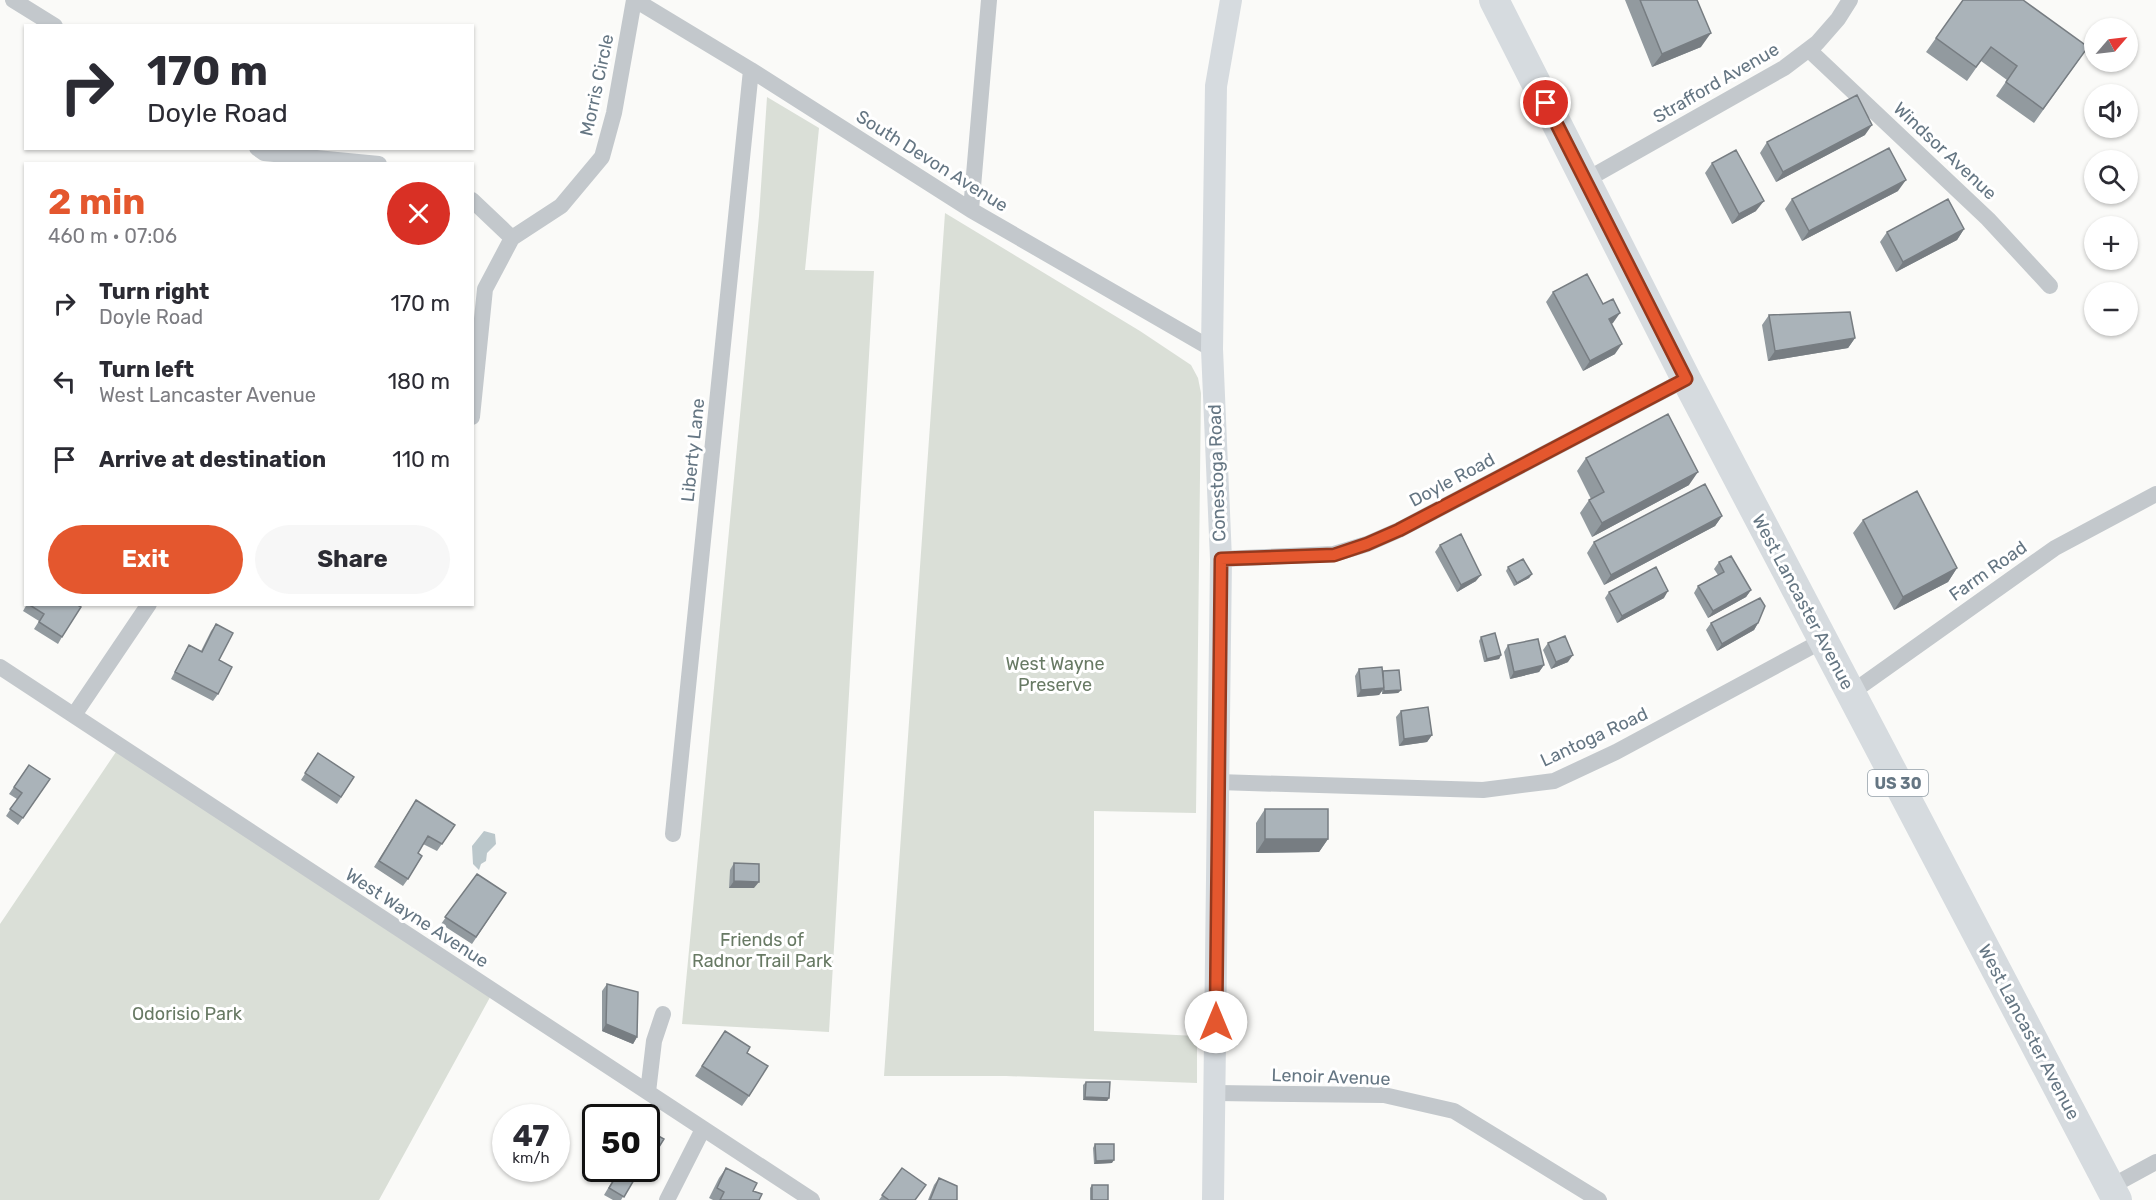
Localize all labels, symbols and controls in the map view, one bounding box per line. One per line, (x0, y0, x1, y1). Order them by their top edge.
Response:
north arrow (2084, 18, 2138, 72)
map controls (2084, 18, 2138, 336)
street label: Morris Circle (575, 32, 619, 138)
street label: Strafford Avenue (1649, 38, 1783, 128)
text: 170 m (147, 46, 268, 96)
icon: right (48, 48, 126, 126)
pin (1520, 77, 1571, 128)
button: sound (2084, 84, 2138, 138)
icon: arrive (1529, 86, 1562, 119)
text: Doyle Road (147, 97, 288, 129)
street label: Windsor Avenue (1889, 97, 2001, 205)
street label: South Devon Avenue (852, 105, 1012, 217)
button: search (2084, 150, 2138, 204)
text: 2 min (48, 180, 146, 223)
button: close (387, 182, 450, 245)
button: + (2084, 216, 2138, 270)
text: 460 m · 07:06 (48, 224, 177, 248)
text: Turn right (99, 278, 209, 305)
button: − (2084, 282, 2138, 336)
icon: right (48, 287, 81, 320)
text: 170 m (390, 290, 450, 317)
text: Doyle Road (99, 305, 203, 329)
text: Turn left (99, 356, 194, 383)
icon: left (48, 365, 81, 398)
text: 180 m (388, 368, 450, 395)
text: West Lancaster Avenue (99, 383, 316, 407)
street label: Liberty Lane (677, 397, 709, 503)
street label: Conestoga Road (1204, 404, 1230, 542)
icon: arrive (48, 443, 81, 476)
text: Arrive at destination (99, 446, 326, 473)
text: 110 m (392, 446, 450, 473)
street label: Doyle Road (1405, 448, 1499, 512)
street label: West Lancaster Avenue (1747, 511, 1859, 693)
button: Exit (48, 525, 243, 594)
button: Share (255, 525, 450, 594)
street label: Farm Road (1945, 536, 2031, 606)
park label: West Wayne Preserve (1005, 653, 1105, 696)
street label: Lantoga Road (1537, 703, 1651, 771)
road number: US 30 (1868, 770, 1928, 796)
street label: West Wayne Avenue (341, 864, 493, 972)
park label: Friends of Radnor Trail Park (692, 929, 833, 972)
street label: West Lancaster Avenue (1973, 941, 2085, 1123)
position arrow (1184, 990, 1248, 1054)
park label: Odorisio Park (132, 1003, 243, 1025)
street label: Lenoir Avenue (1271, 1064, 1391, 1090)
speed limit sign: 50 (582, 1104, 660, 1182)
text: 47 (513, 1118, 549, 1154)
text: km/h (512, 1149, 550, 1167)

